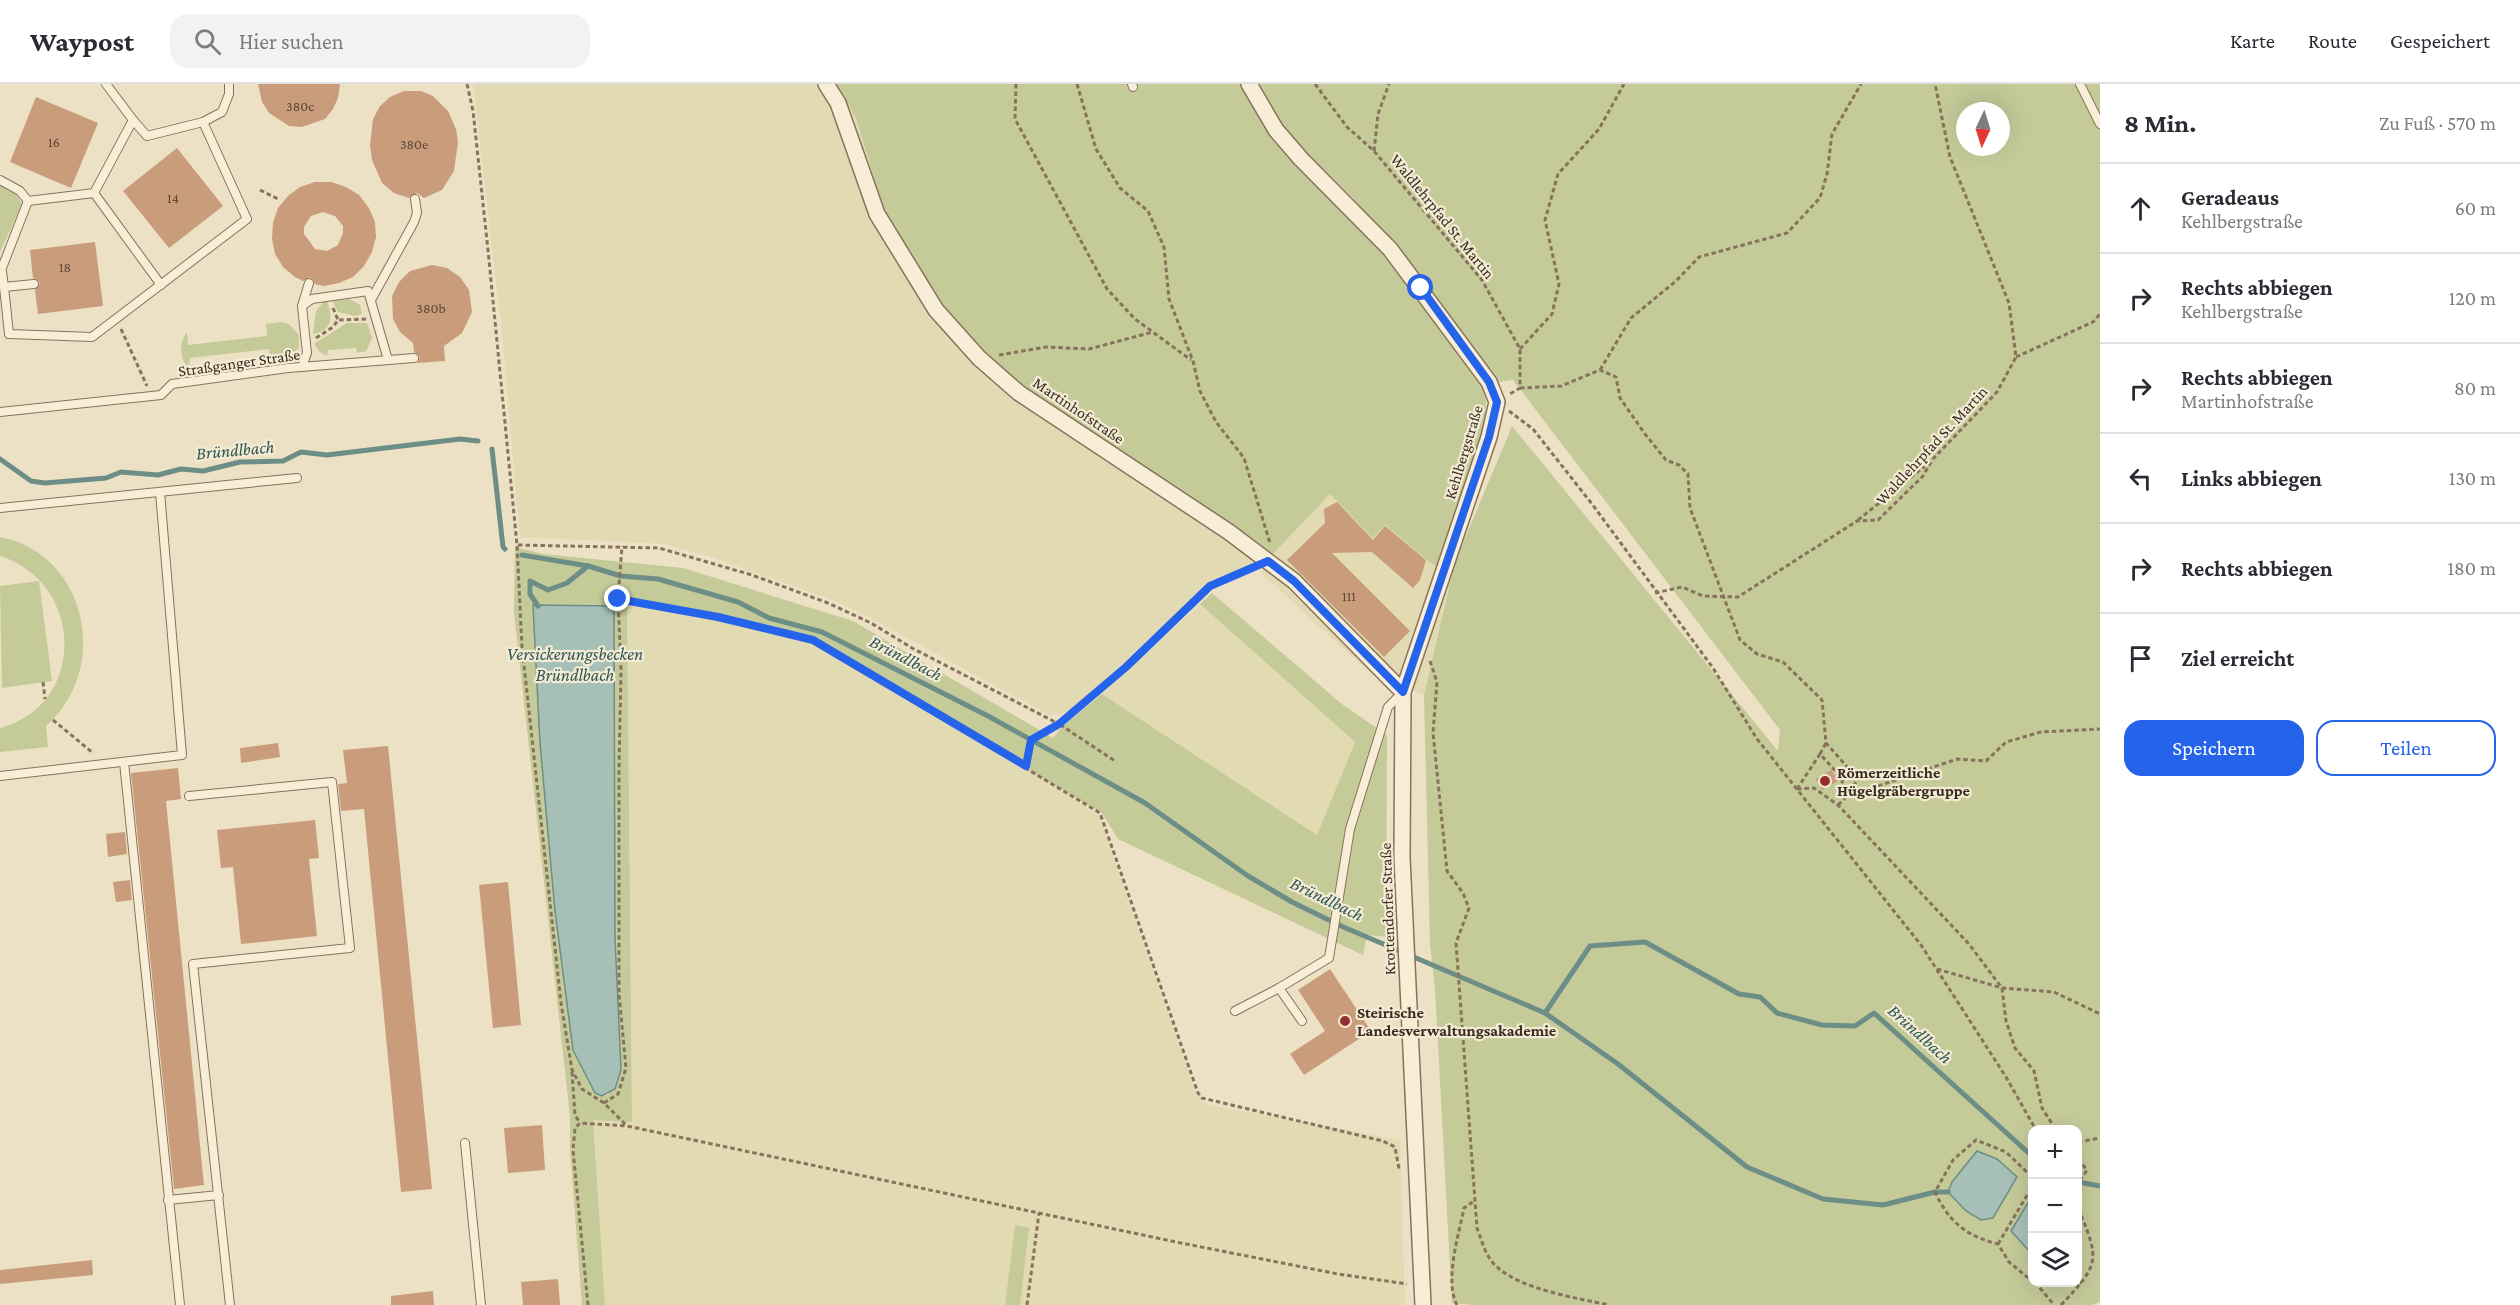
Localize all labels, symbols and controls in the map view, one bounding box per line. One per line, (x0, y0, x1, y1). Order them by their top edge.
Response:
search box (170, 14, 590, 68)
icon: search (191, 25, 224, 58)
text: Waypost (30, 26, 134, 57)
text: Hier suchen (239, 29, 344, 54)
text: Karte (2230, 29, 2275, 53)
text: Route (2308, 29, 2357, 53)
text: Gespeichert (2390, 29, 2490, 53)
house number: 380c (286, 98, 314, 114)
north arrow (1956, 102, 2010, 156)
text: 8 Min. (2124, 109, 2196, 138)
text: Zu Fuß · 570 m (2379, 112, 2496, 134)
house number: 16 (48, 134, 60, 150)
house number: 380e (400, 136, 428, 152)
street label: Waldlehrpfad St. Martin (1386, 151, 1498, 283)
text: Geradeaus (2181, 185, 2279, 210)
house number: 14 (167, 190, 179, 206)
icon: ahead (2124, 192, 2157, 225)
text: 60 m (2455, 197, 2496, 219)
text: Kehlbergstraße (2181, 210, 2303, 232)
house number: 18 (59, 259, 71, 275)
route start (1407, 274, 1433, 300)
text: Rechts abbiegen (2181, 275, 2333, 300)
icon: right (2124, 282, 2157, 315)
text: 120 m (2449, 287, 2496, 309)
house number: 380b (416, 300, 446, 316)
text: Kehlbergstraße (2181, 300, 2303, 322)
street label: Straßganger Straße (177, 346, 301, 380)
text: Rechts abbiegen (2181, 365, 2333, 390)
icon: right (2124, 372, 2157, 405)
street label: Martinhofstraße (1030, 374, 1127, 447)
text: 80 m (2454, 377, 2496, 399)
street label: Waldlehrpfad St. Martin (1872, 382, 1992, 509)
text: Martinhofstraße (2181, 390, 2313, 412)
street label: Kehlbergstraße (1441, 403, 1487, 502)
water label: Bründlbach (195, 437, 275, 463)
icon: left (2124, 462, 2157, 495)
text: Links abbiegen (2181, 466, 2322, 491)
text: 130 m (2449, 467, 2496, 489)
icon: right (2124, 552, 2157, 585)
text: Rechts abbiegen (2181, 556, 2333, 581)
text: 180 m (2447, 557, 2496, 579)
route end (604, 585, 630, 611)
house number: 111 (1342, 588, 1356, 604)
water label: Bründlbach (866, 631, 946, 685)
icon: arrive (2124, 642, 2157, 675)
water label: Versickerungsbecken Bründlbach (507, 644, 643, 685)
text: Ziel erreicht (2181, 646, 2294, 671)
button: Speichern (2124, 720, 2304, 776)
button: Teilen (2316, 720, 2496, 776)
place label: Römerzeitliche Hügelgräbergruppe (1837, 764, 1971, 799)
marker: Römerzeitliche Hügelgräbergruppe (1818, 774, 1832, 788)
street label: Krottendorfer Straße (1377, 842, 1398, 975)
water label: Bründlbach (1287, 873, 1367, 925)
water label: Bründlbach (1884, 1000, 1956, 1068)
place label: Steirische Landesverwaltungsakademie (1357, 1004, 1557, 1039)
marker: Steirische Landesverwaltungsakademie (1338, 1014, 1352, 1028)
map controls (2028, 1125, 2082, 1287)
button: + (2028, 1125, 2082, 1179)
button: − (2028, 1179, 2082, 1233)
button: layers (2028, 1233, 2082, 1287)

